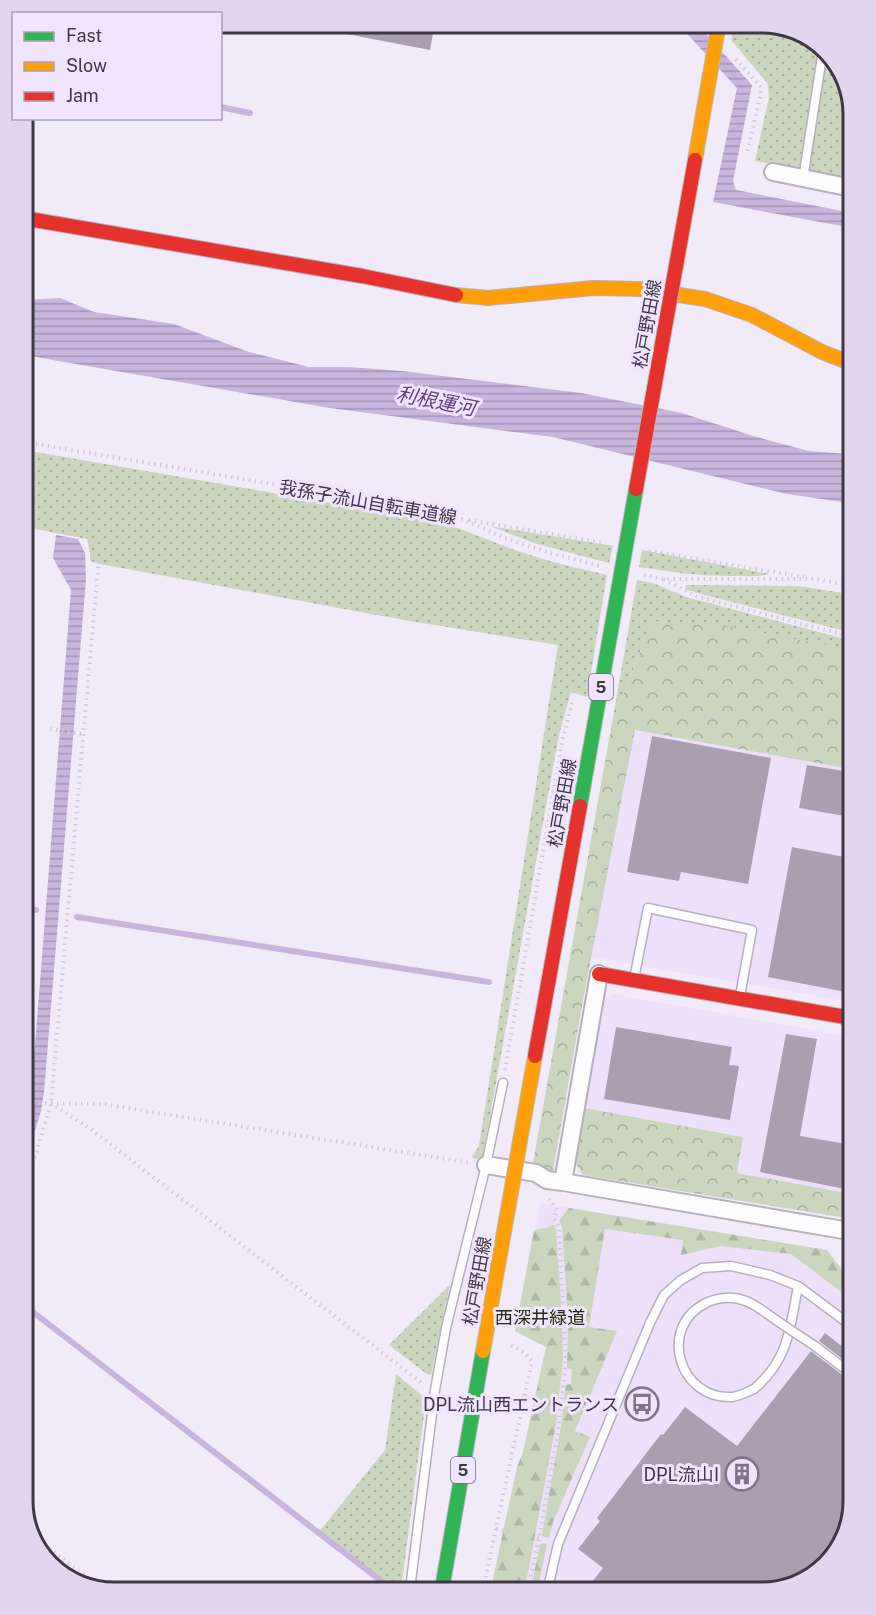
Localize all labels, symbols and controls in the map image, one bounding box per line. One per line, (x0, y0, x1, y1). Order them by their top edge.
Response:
legend (12, 12, 222, 120)
text: Fast (66, 25, 102, 46)
text: Slow (66, 55, 107, 76)
text: Jam (66, 85, 99, 106)
street label: 松戸野田線 (629, 278, 665, 370)
water label: 利根運河 (394, 382, 481, 421)
street label: 我孫子流山自転車道線 (278, 476, 458, 528)
road number: 5 (589, 674, 613, 700)
street label: 松戸野田線 (544, 757, 580, 849)
street label: 松戸野田線 (459, 1235, 495, 1327)
park label: 西深井緑道 (495, 1307, 585, 1328)
bus stop icon: DPL流山西エントランス (624, 1386, 660, 1422)
place label: DPL流山西エントランス (423, 1394, 619, 1415)
building icon: DPL流山I (724, 1456, 760, 1492)
road number: 5 (451, 1457, 475, 1483)
place label: DPL流山I (644, 1464, 719, 1485)

